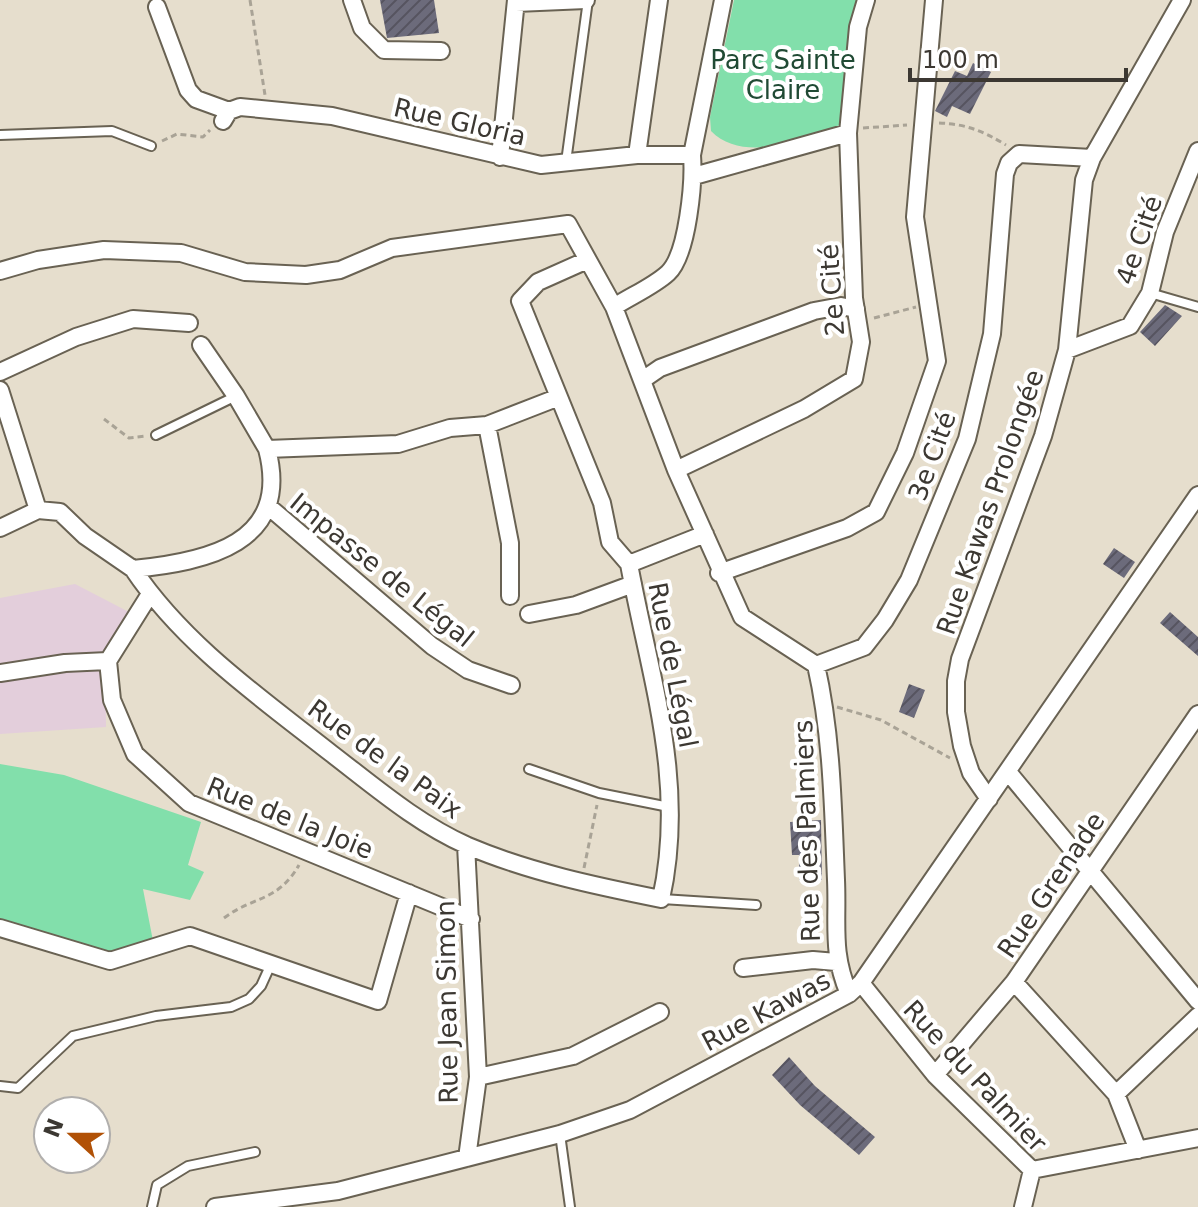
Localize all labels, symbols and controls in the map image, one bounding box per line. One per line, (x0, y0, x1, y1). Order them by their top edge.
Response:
scale bar (910, 32, 1126, 82)
park label: Parc Sainte Claire (710, 45, 856, 105)
text: 100 m (922, 46, 999, 74)
street label: Rue Gloria (391, 92, 529, 152)
street label: 4e Cité (1110, 191, 1168, 289)
street label: 2e Cité (814, 243, 850, 337)
street label: Rue Kawas Prolongée (930, 365, 1050, 639)
street label: 3e Cité (902, 407, 962, 505)
street label: Impasse de Légal (284, 487, 480, 653)
street label: Rue de Légal (642, 580, 704, 750)
street label: Rue de la Paix (302, 693, 468, 825)
street label: Rue des Palmiers (788, 719, 826, 943)
street label: Rue de la Joie (202, 771, 378, 865)
street label: Rue Grenade (991, 807, 1111, 963)
street label: Rue Jean Simon (430, 900, 464, 1104)
street label: Rue Kawas (697, 965, 835, 1057)
street label: Rue du Palmier (897, 994, 1053, 1158)
north arrow (32, 1095, 112, 1175)
text: N (39, 1115, 69, 1141)

